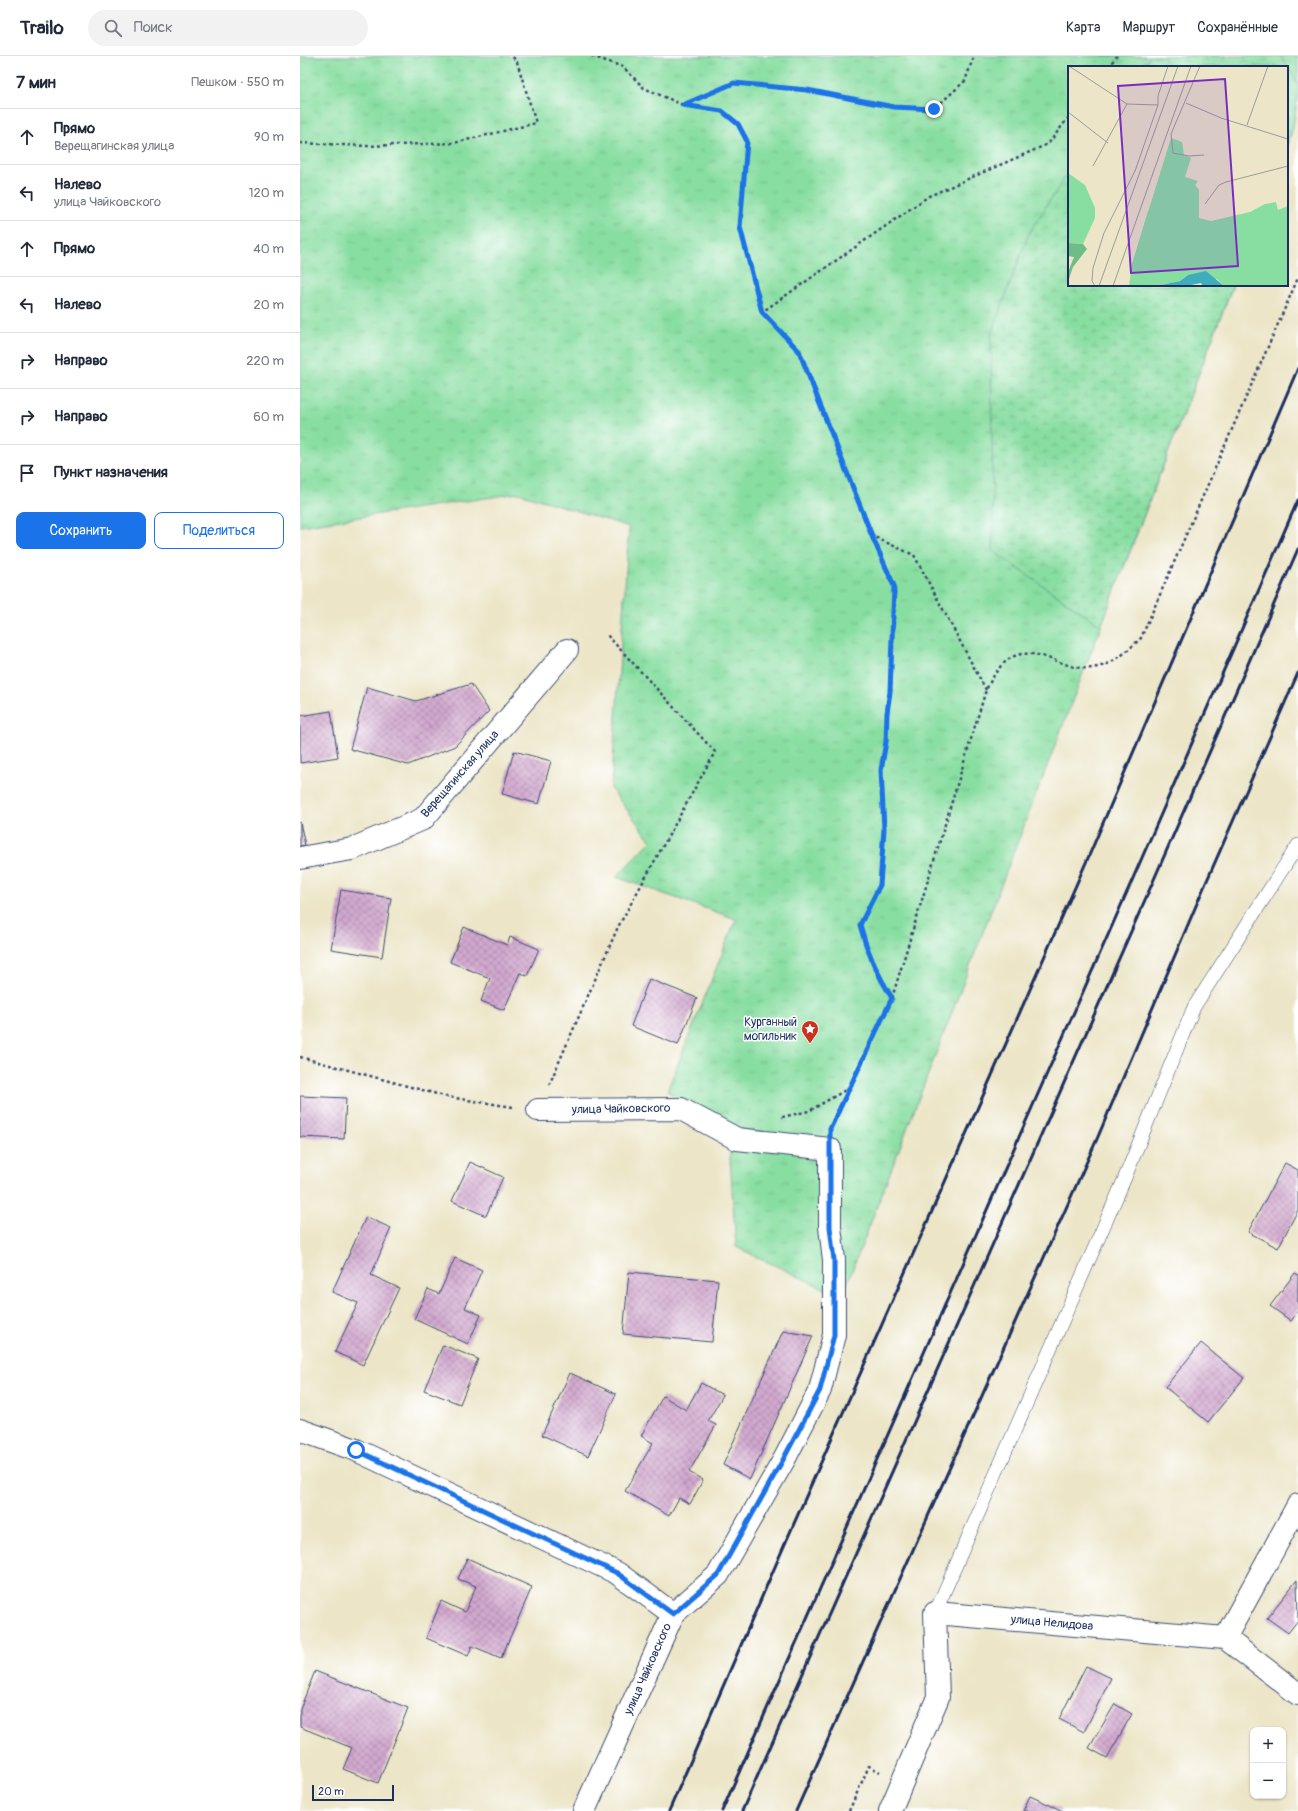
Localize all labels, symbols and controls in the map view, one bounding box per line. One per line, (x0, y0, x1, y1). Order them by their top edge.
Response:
search box (88, 10, 368, 46)
text: Trailo (20, 16, 64, 40)
icon: search (102, 17, 124, 39)
text: Поиск (134, 18, 173, 37)
text: Карта (1066, 19, 1101, 36)
text: Маршрут (1123, 19, 1175, 36)
text: Сохранённые (1197, 19, 1278, 36)
inset map (1068, 66, 1288, 286)
text: 7 мин (16, 72, 56, 93)
text: Пешком · 550 m (191, 74, 284, 90)
route end (925, 100, 943, 118)
text: Прямо (54, 119, 95, 138)
icon: ahead (16, 126, 38, 148)
text: 90 m (254, 129, 284, 145)
text: Верещагинская улица (54, 138, 174, 154)
text: Налево (54, 175, 101, 194)
icon: left (16, 182, 38, 204)
text: 120 m (248, 185, 284, 201)
text: улица Чайковского (54, 194, 161, 210)
icon: ahead (16, 238, 38, 260)
text: Прямо (54, 239, 95, 258)
text: 40 m (253, 241, 284, 257)
icon: left (16, 294, 38, 316)
text: Налево (54, 295, 101, 314)
text: 20 m (253, 297, 284, 313)
icon: right (16, 350, 38, 372)
text: Направо (54, 351, 108, 370)
text: 220 m (246, 353, 284, 369)
icon: right (16, 406, 38, 428)
text: Направо (54, 407, 108, 426)
text: 60 m (253, 409, 284, 425)
icon: arrive (16, 462, 38, 484)
text: Пункт назначения (54, 463, 168, 482)
button: Сохранить (16, 512, 146, 549)
button: Поделиться (154, 512, 284, 549)
street label: Верещагинская улица (418, 727, 502, 821)
place label: Курганный могильник (744, 1015, 797, 1044)
place icon: Курганный могильник (800, 1019, 820, 1044)
street label: улица Чайковского (570, 1101, 671, 1117)
route start (347, 1441, 365, 1459)
street label: улица Нелидова (1009, 1612, 1094, 1634)
street label: улица Чайковского (621, 1620, 675, 1718)
map controls (1250, 1727, 1286, 1799)
button: + (1250, 1727, 1286, 1763)
button: − (1250, 1763, 1286, 1799)
scale bar (312, 1783, 394, 1802)
text: 20 m (318, 1785, 344, 1798)

